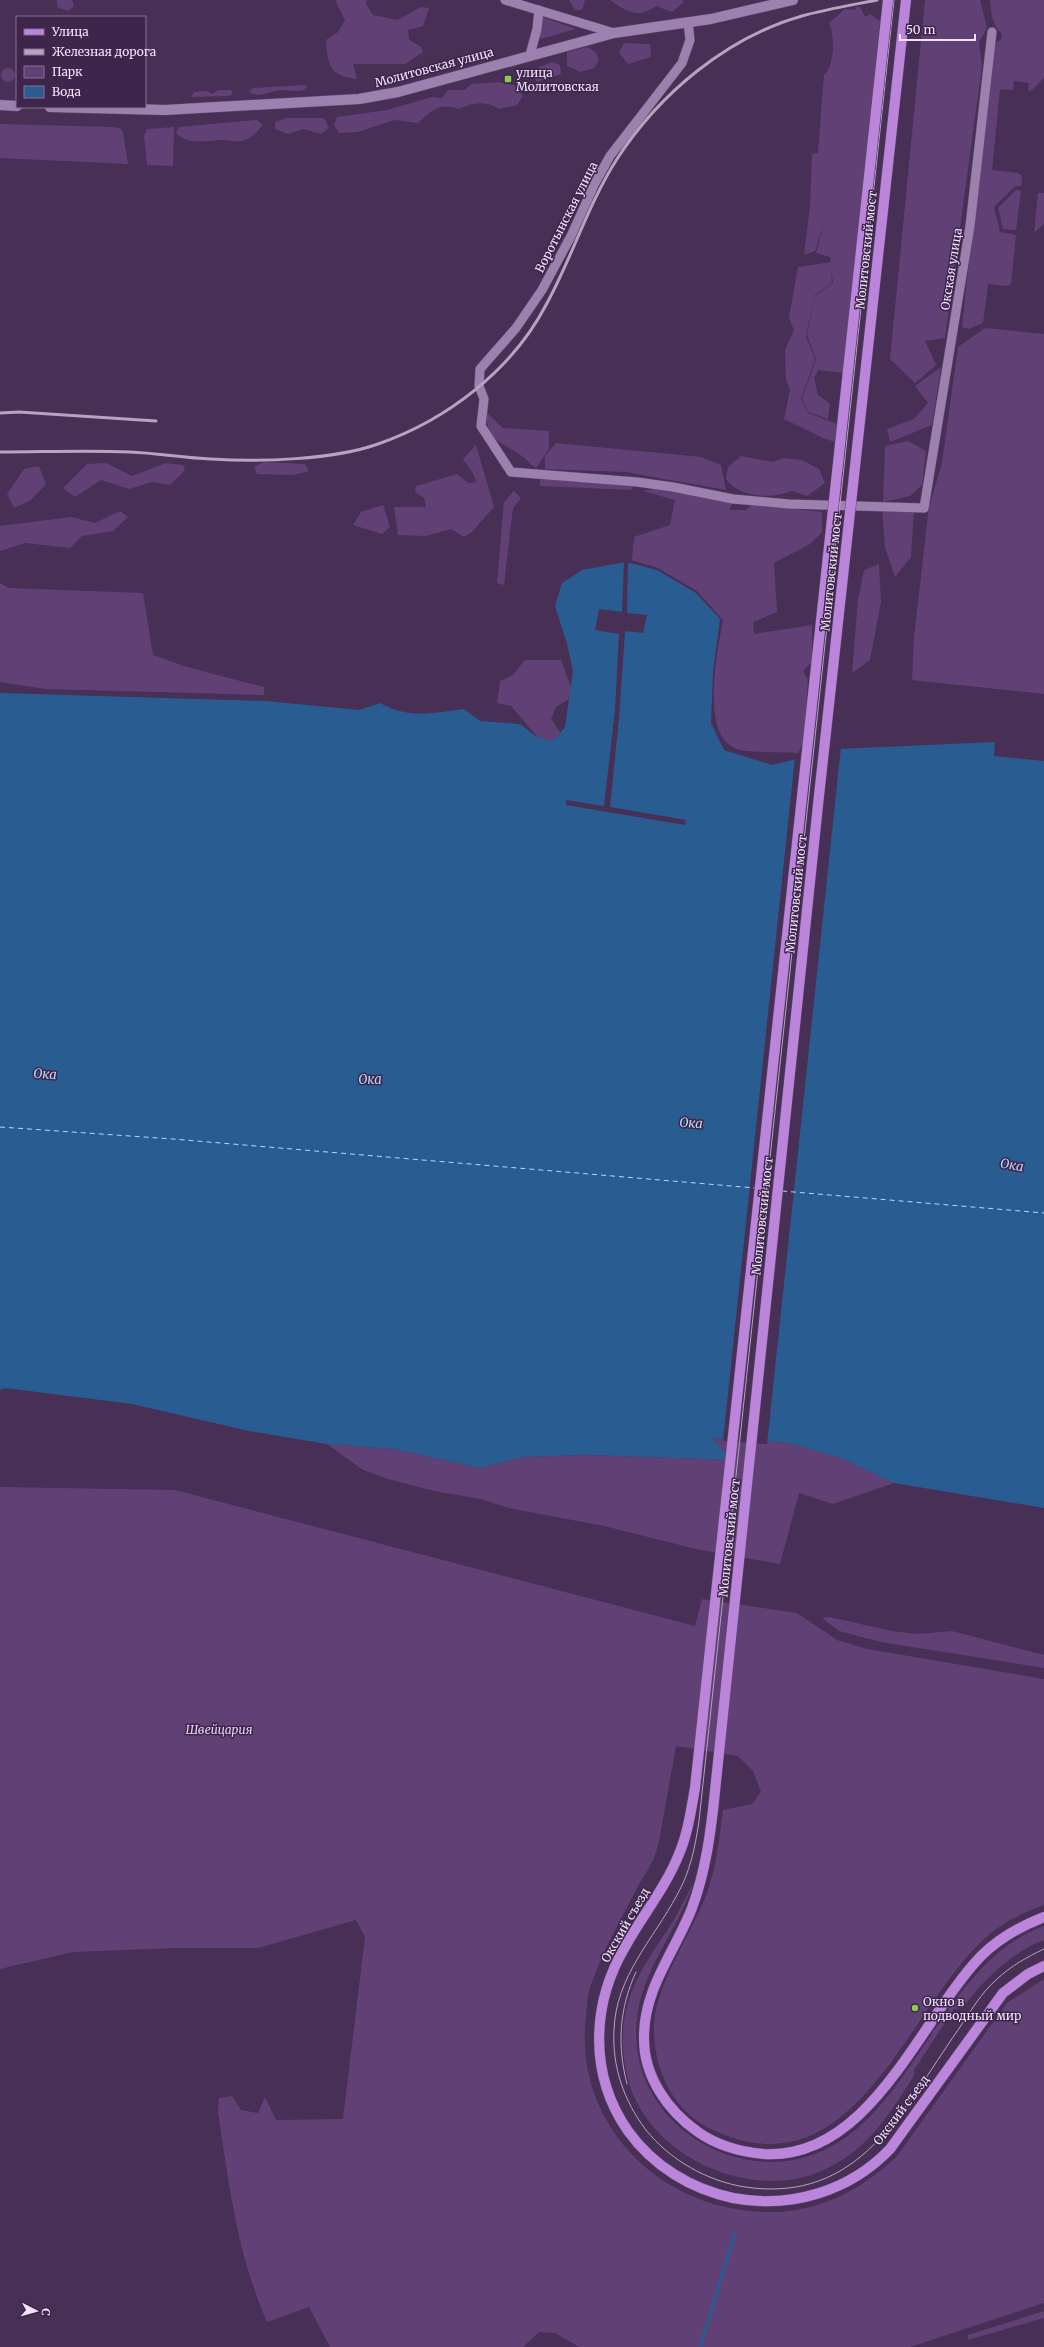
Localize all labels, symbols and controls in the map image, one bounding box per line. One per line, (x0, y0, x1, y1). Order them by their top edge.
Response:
legend (16, 16, 146, 108)
scale bar (900, 16, 975, 42)
text: 50 m (906, 22, 935, 37)
text: Улица (51, 24, 89, 39)
text: Железная дорога (52, 44, 157, 59)
street label: Молитовская улица (373, 44, 496, 90)
text: Парк (52, 64, 83, 79)
place label: улица Молитовская (516, 65, 599, 94)
marker: улица Молитовская (503, 74, 513, 84)
text: Вода (52, 84, 82, 99)
street label: Воротынская улица (531, 158, 601, 275)
street label: Молитовский мост (852, 190, 880, 310)
street label: Окская улица (937, 226, 965, 311)
street label: Молитовский мост (817, 512, 845, 632)
street label: Молитовский мост (782, 834, 810, 954)
water label: Ока (33, 1065, 57, 1083)
water label: Ока (358, 1071, 382, 1088)
water label: Ока (679, 1114, 703, 1132)
water label: Ока (999, 1155, 1025, 1175)
street label: Молитовский мост (748, 1156, 776, 1276)
street label: Молитовский мост (715, 1478, 743, 1598)
park label: Швейцария (186, 1722, 253, 1737)
street label: Окский съезд (598, 1885, 652, 1965)
place label: Окно в подводный мир (923, 1994, 1021, 2023)
marker: Окно в подводный мир (910, 2003, 920, 2013)
street label: Окский съезд (870, 2072, 932, 2148)
north arrow (16, 2291, 56, 2331)
text: С (39, 2308, 53, 2316)

